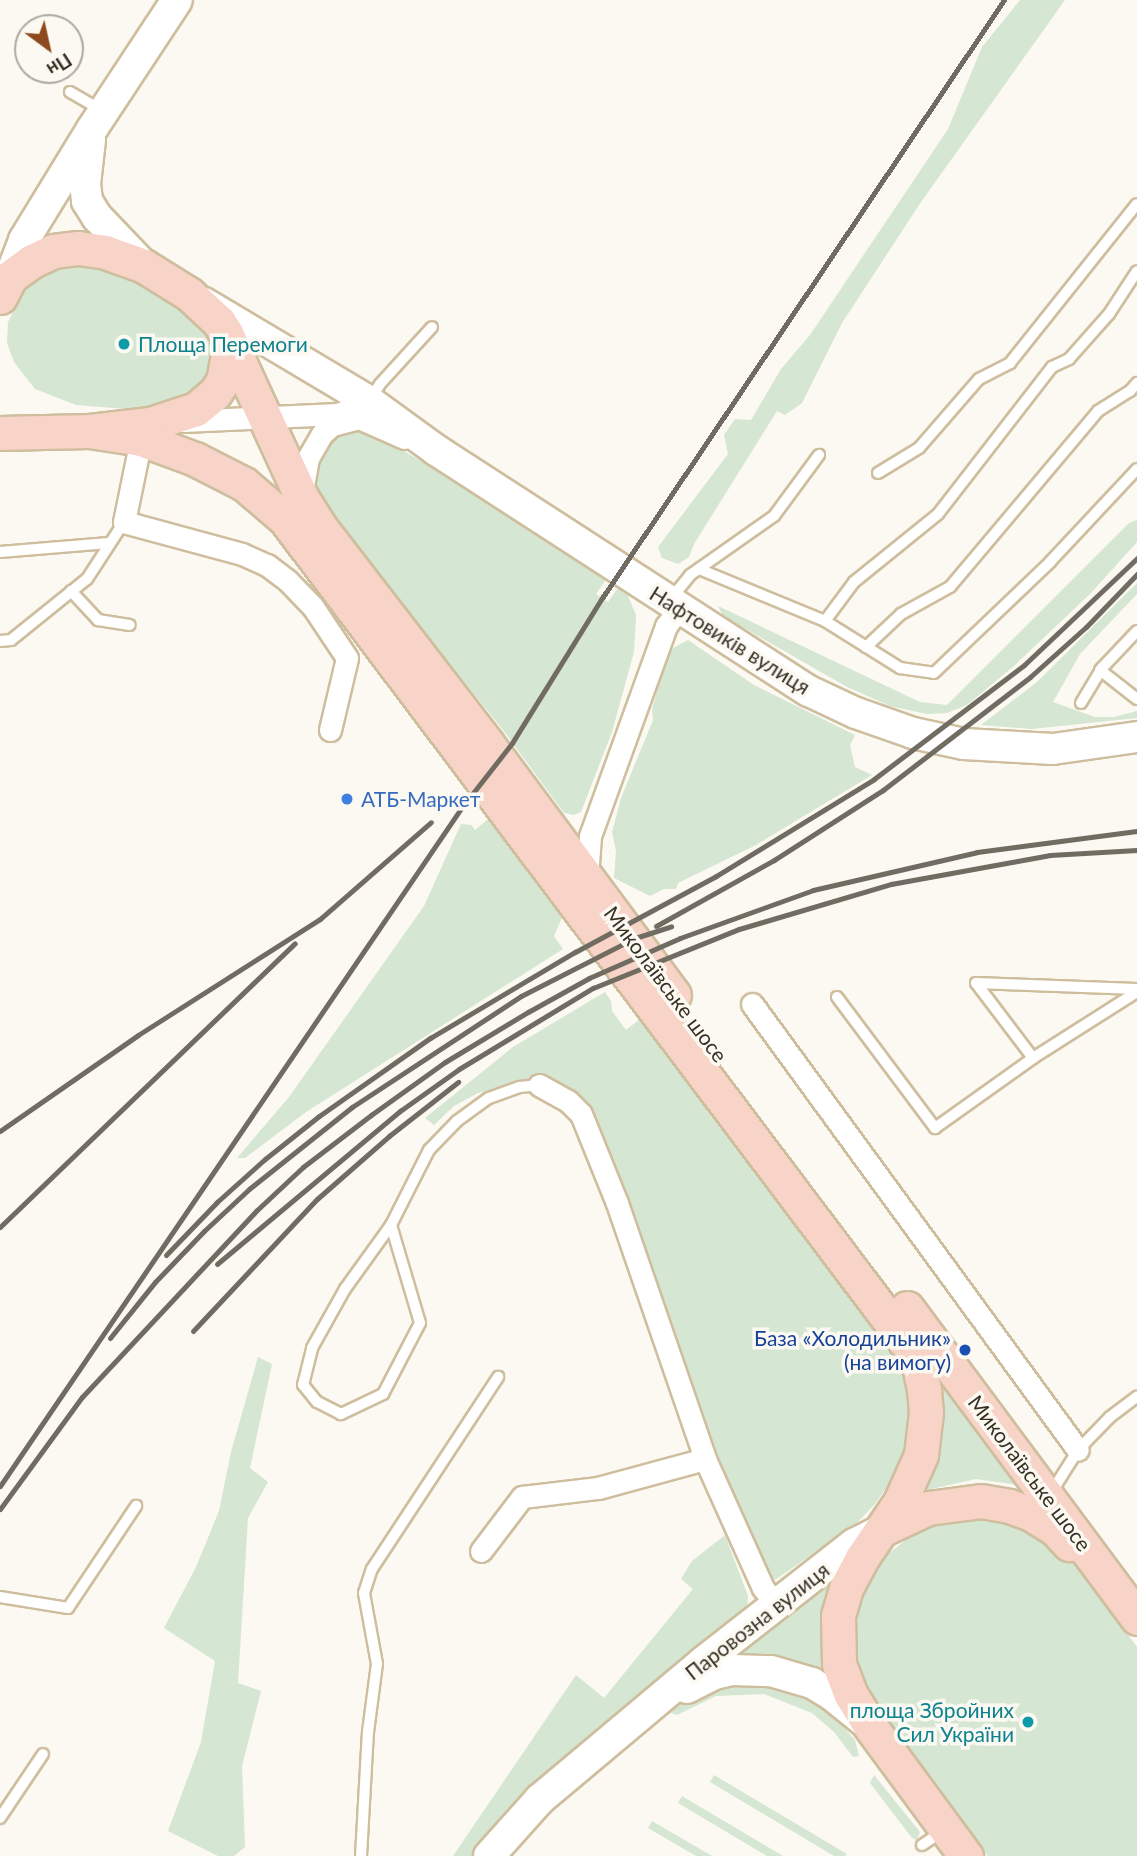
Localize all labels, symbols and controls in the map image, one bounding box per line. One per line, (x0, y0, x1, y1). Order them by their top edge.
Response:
north arrow (14, 14, 84, 84)
text: Пн (43, 49, 76, 82)
place label: Площа Перемоги (138, 331, 308, 357)
marker: Площа Перемоги (116, 336, 132, 352)
street label: Нафтовиків вулиця (645, 580, 815, 700)
place label: АТБ-Маркет (361, 786, 480, 812)
marker: АТБ-Маркет (339, 791, 355, 807)
street label: Миколаївське шосе (599, 901, 733, 1067)
place label: База «Холодильник» (на вимогу) (754, 1325, 951, 1375)
marker: База «Холодильник» (на вимогу) (957, 1342, 973, 1358)
street label: Миколаївське шосе (963, 1390, 1097, 1556)
street label: Паровозна вулиця (680, 1557, 834, 1685)
place label: площа Збройних Сил України (850, 1697, 1014, 1747)
marker: площа Збройних Сил України (1020, 1714, 1036, 1730)

